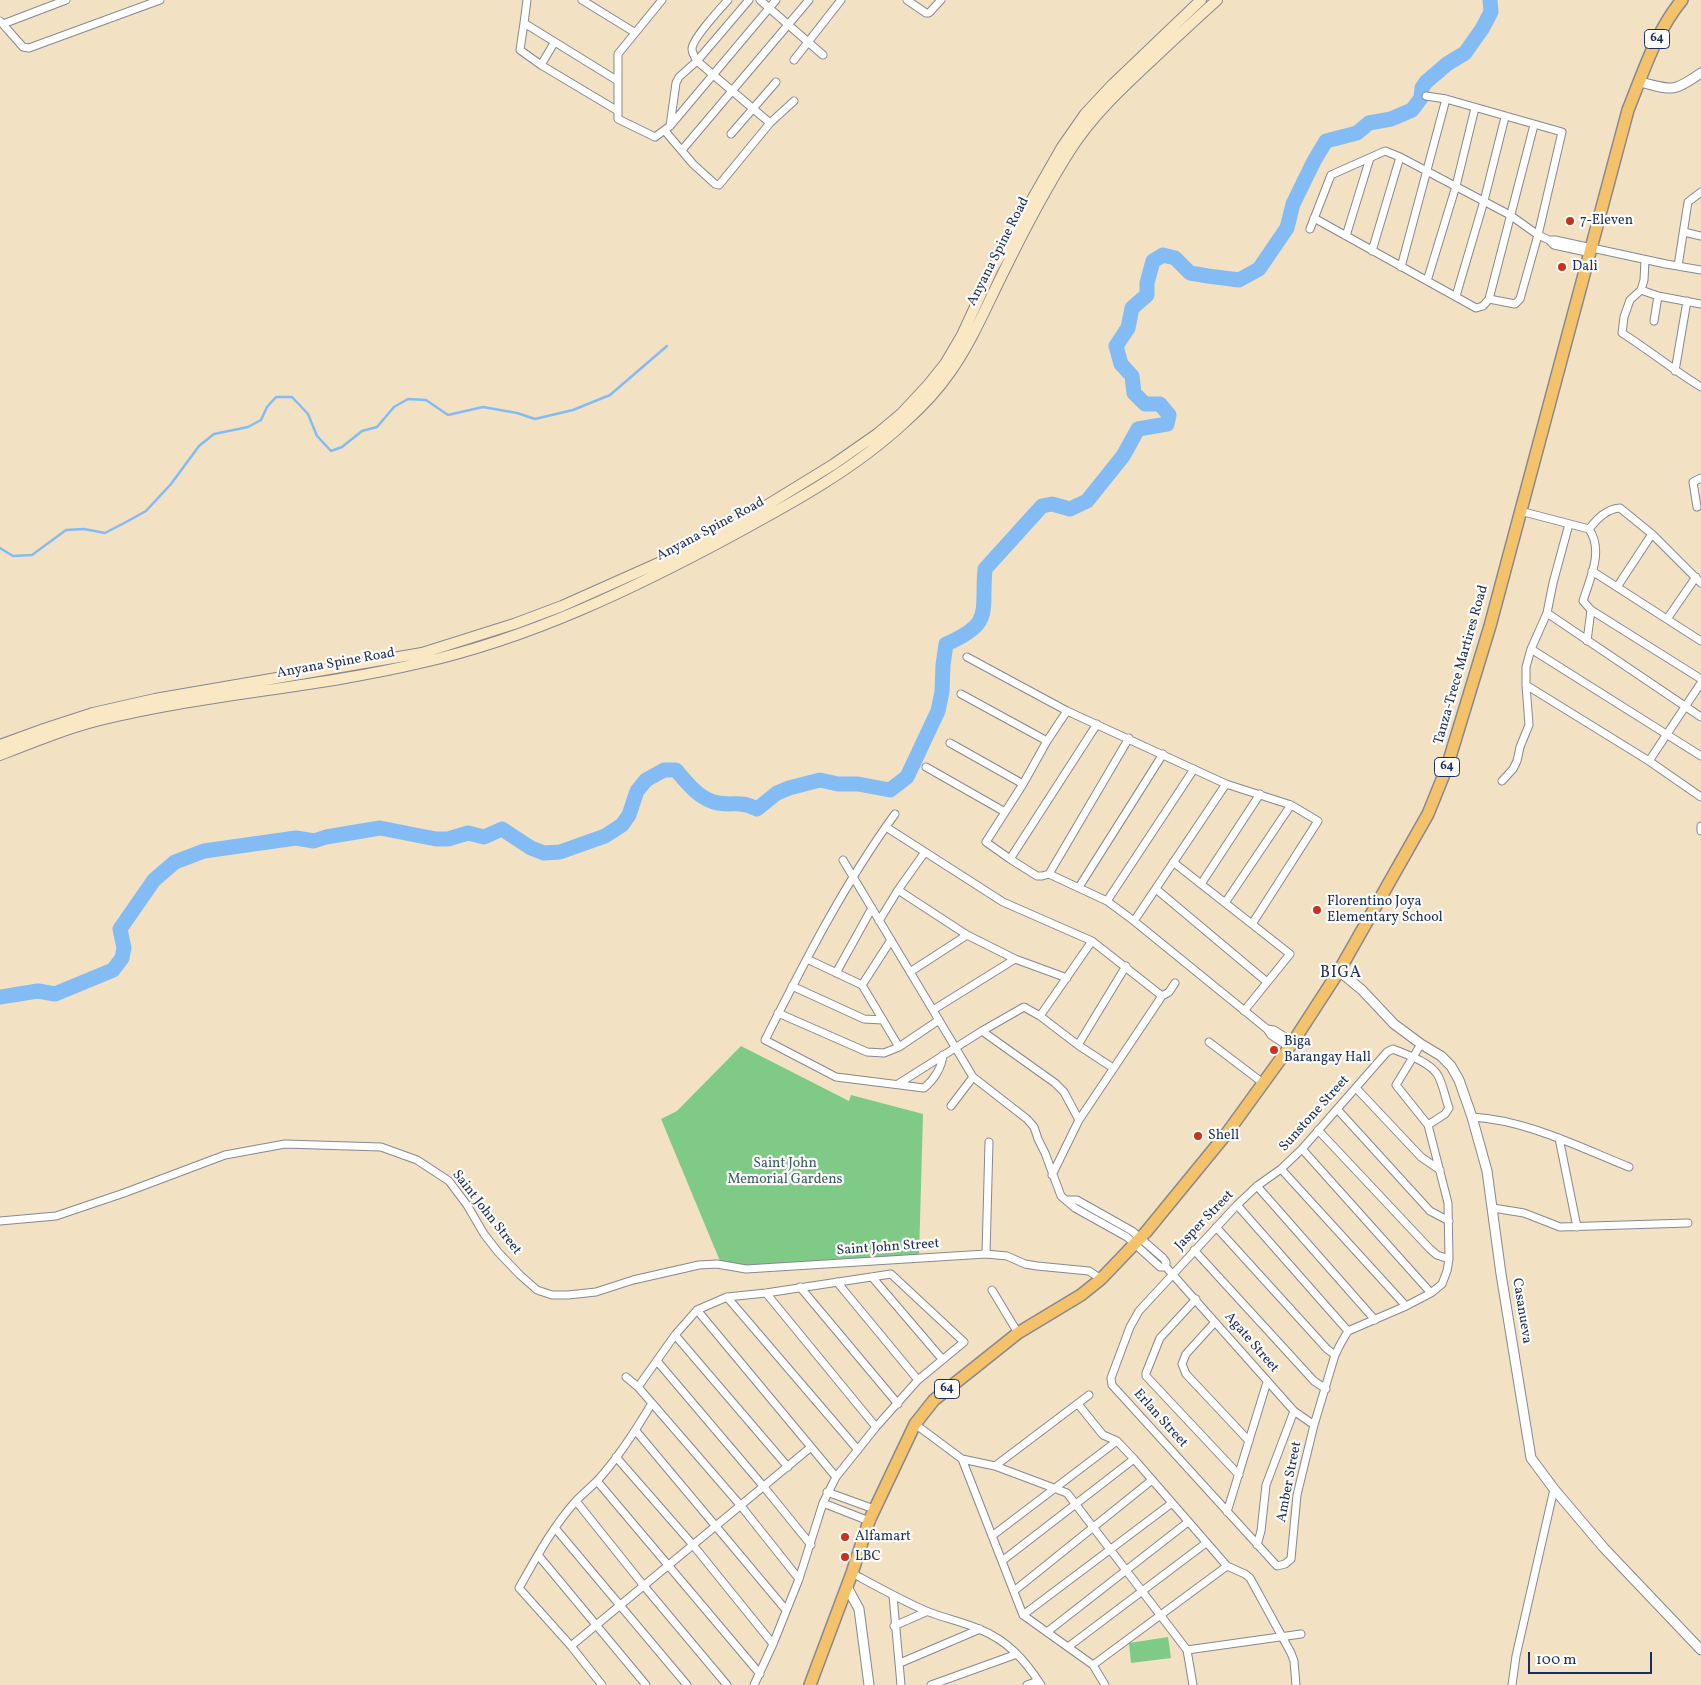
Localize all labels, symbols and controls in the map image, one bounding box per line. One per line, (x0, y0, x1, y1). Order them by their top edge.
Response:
road number: 64 (1644, 30, 1670, 48)
street label: Anyana Spine Road (964, 195, 1034, 309)
place label: 7-Eleven (1580, 213, 1633, 229)
marker: 7-Eleven (1564, 215, 1576, 227)
place label: Dali (1572, 259, 1598, 275)
marker: Dali (1556, 261, 1568, 273)
street label: Anyana Spine Road (654, 494, 768, 566)
street label: Tanza-Trece Martires Road (1431, 583, 1493, 747)
street label: Anyana Spine Road (276, 645, 396, 683)
road number: 64 (1434, 758, 1460, 776)
place label: Florentino Joya Elementary School (1327, 894, 1443, 926)
marker: Florentino Joya Elementary School (1311, 904, 1323, 916)
district label: BIGA (1319, 964, 1363, 984)
place label: Biga Barangay Hall (1284, 1034, 1371, 1066)
marker: Biga Barangay Hall (1268, 1044, 1280, 1056)
street label: Sunstone Street (1276, 1072, 1354, 1156)
place label: Shell (1208, 1128, 1239, 1144)
marker: Shell (1192, 1130, 1204, 1142)
park label: Saint John Memorial Gardens (727, 1156, 843, 1188)
street label: Saint John Street (448, 1167, 524, 1259)
street label: Jasper Street (1172, 1187, 1238, 1255)
street label: Saint John Street (836, 1236, 940, 1260)
street label: Casanueva (1508, 1277, 1534, 1345)
street label: Agate Street (1220, 1309, 1282, 1377)
road number: 64 (934, 1380, 960, 1398)
street label: Erlan Street (1129, 1386, 1191, 1452)
street label: Amber Street (1274, 1440, 1306, 1524)
place label: Alfamart (855, 1529, 911, 1545)
marker: Alfamart (839, 1531, 851, 1543)
place label: LBC (855, 1549, 881, 1565)
marker: LBC (839, 1551, 851, 1563)
scale bar (1531, 1642, 1655, 1674)
text: 100 m (1536, 1650, 1576, 1671)

